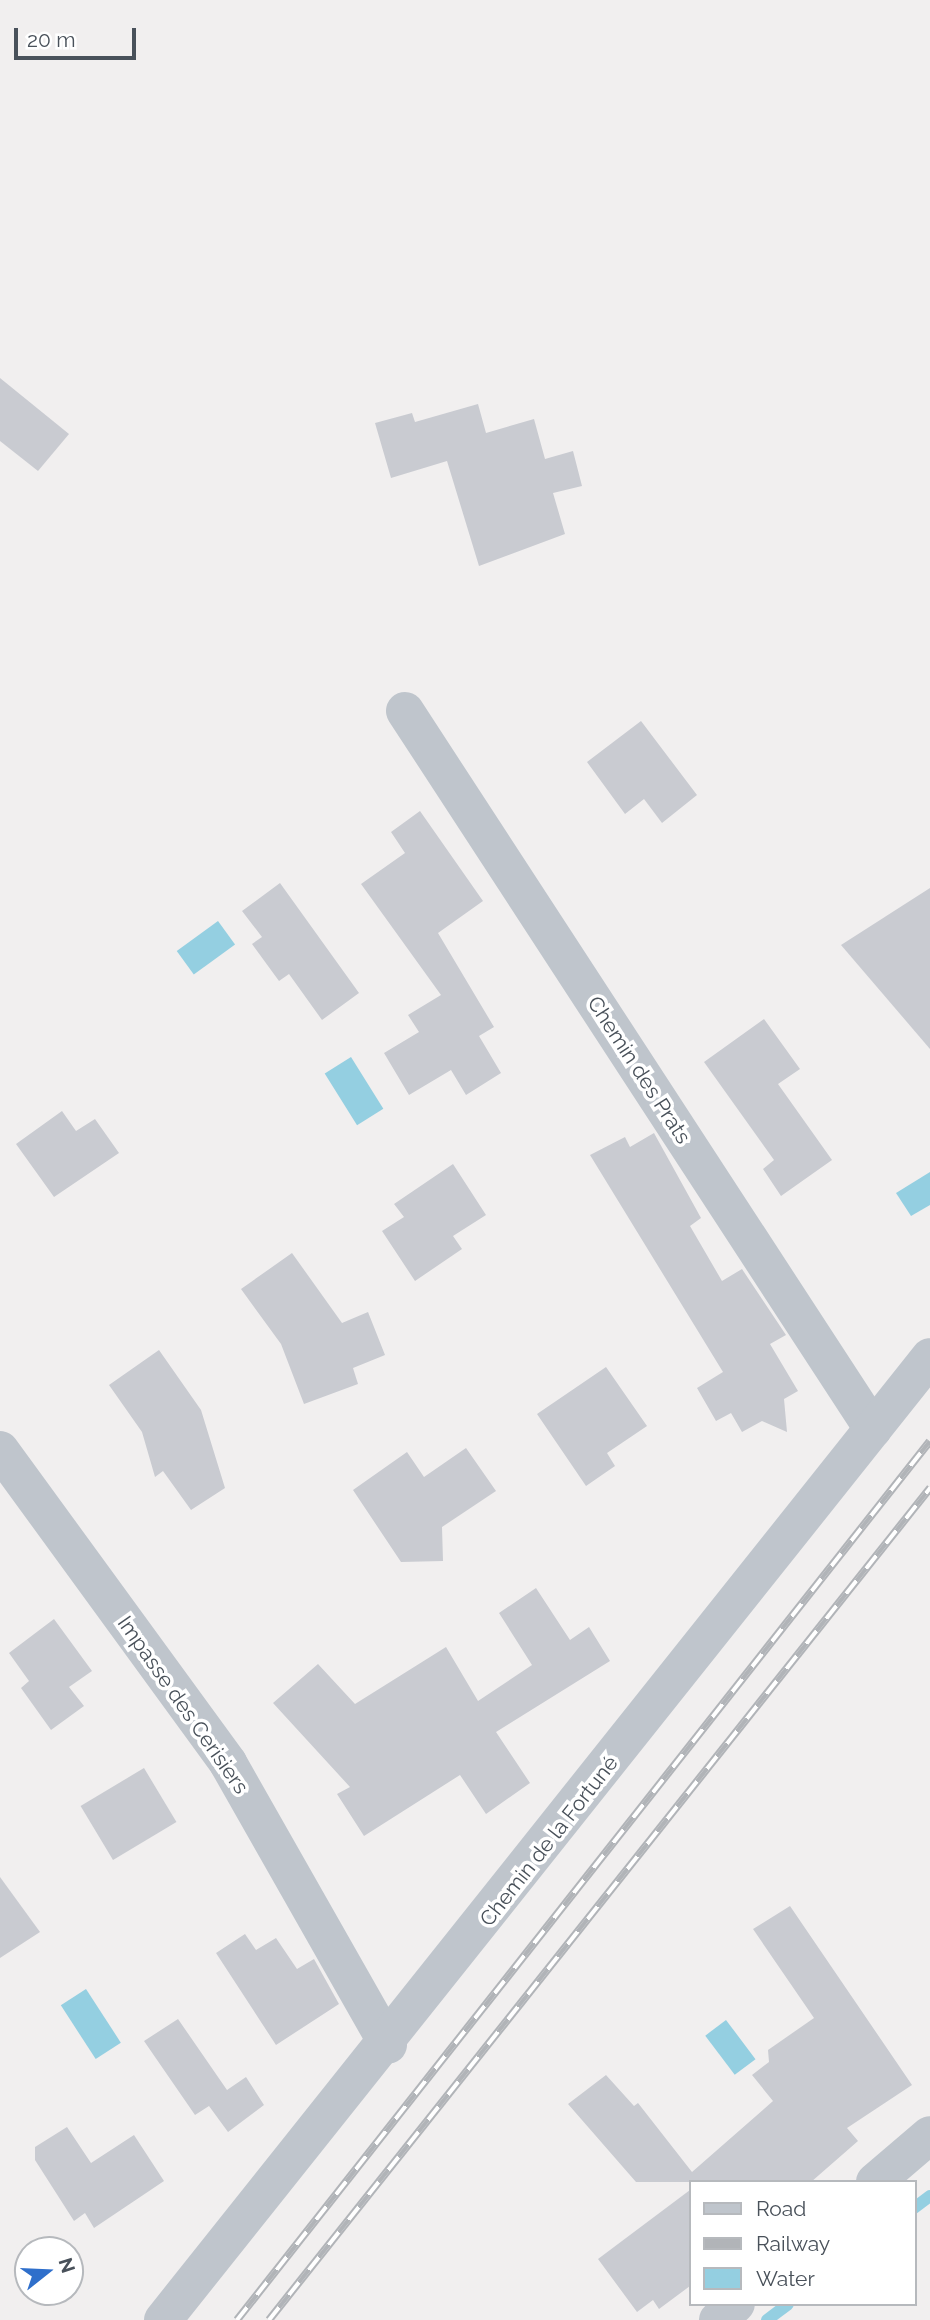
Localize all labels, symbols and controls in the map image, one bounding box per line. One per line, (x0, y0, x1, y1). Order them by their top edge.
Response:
scale bar (18, 14, 140, 58)
text: 20 m (27, 27, 75, 52)
street label: Chemin des Prats (582, 992, 696, 1148)
street label: Impasse des Cerisiers (112, 1611, 254, 1799)
street label: Chemin de la Fortuné (475, 1751, 623, 1931)
legend (688, 2180, 916, 2306)
text: Road (756, 2196, 806, 2221)
text: Railway (756, 2231, 830, 2256)
north arrow (14, 2236, 84, 2306)
text: N (54, 2255, 80, 2275)
text: Water (756, 2266, 815, 2291)

